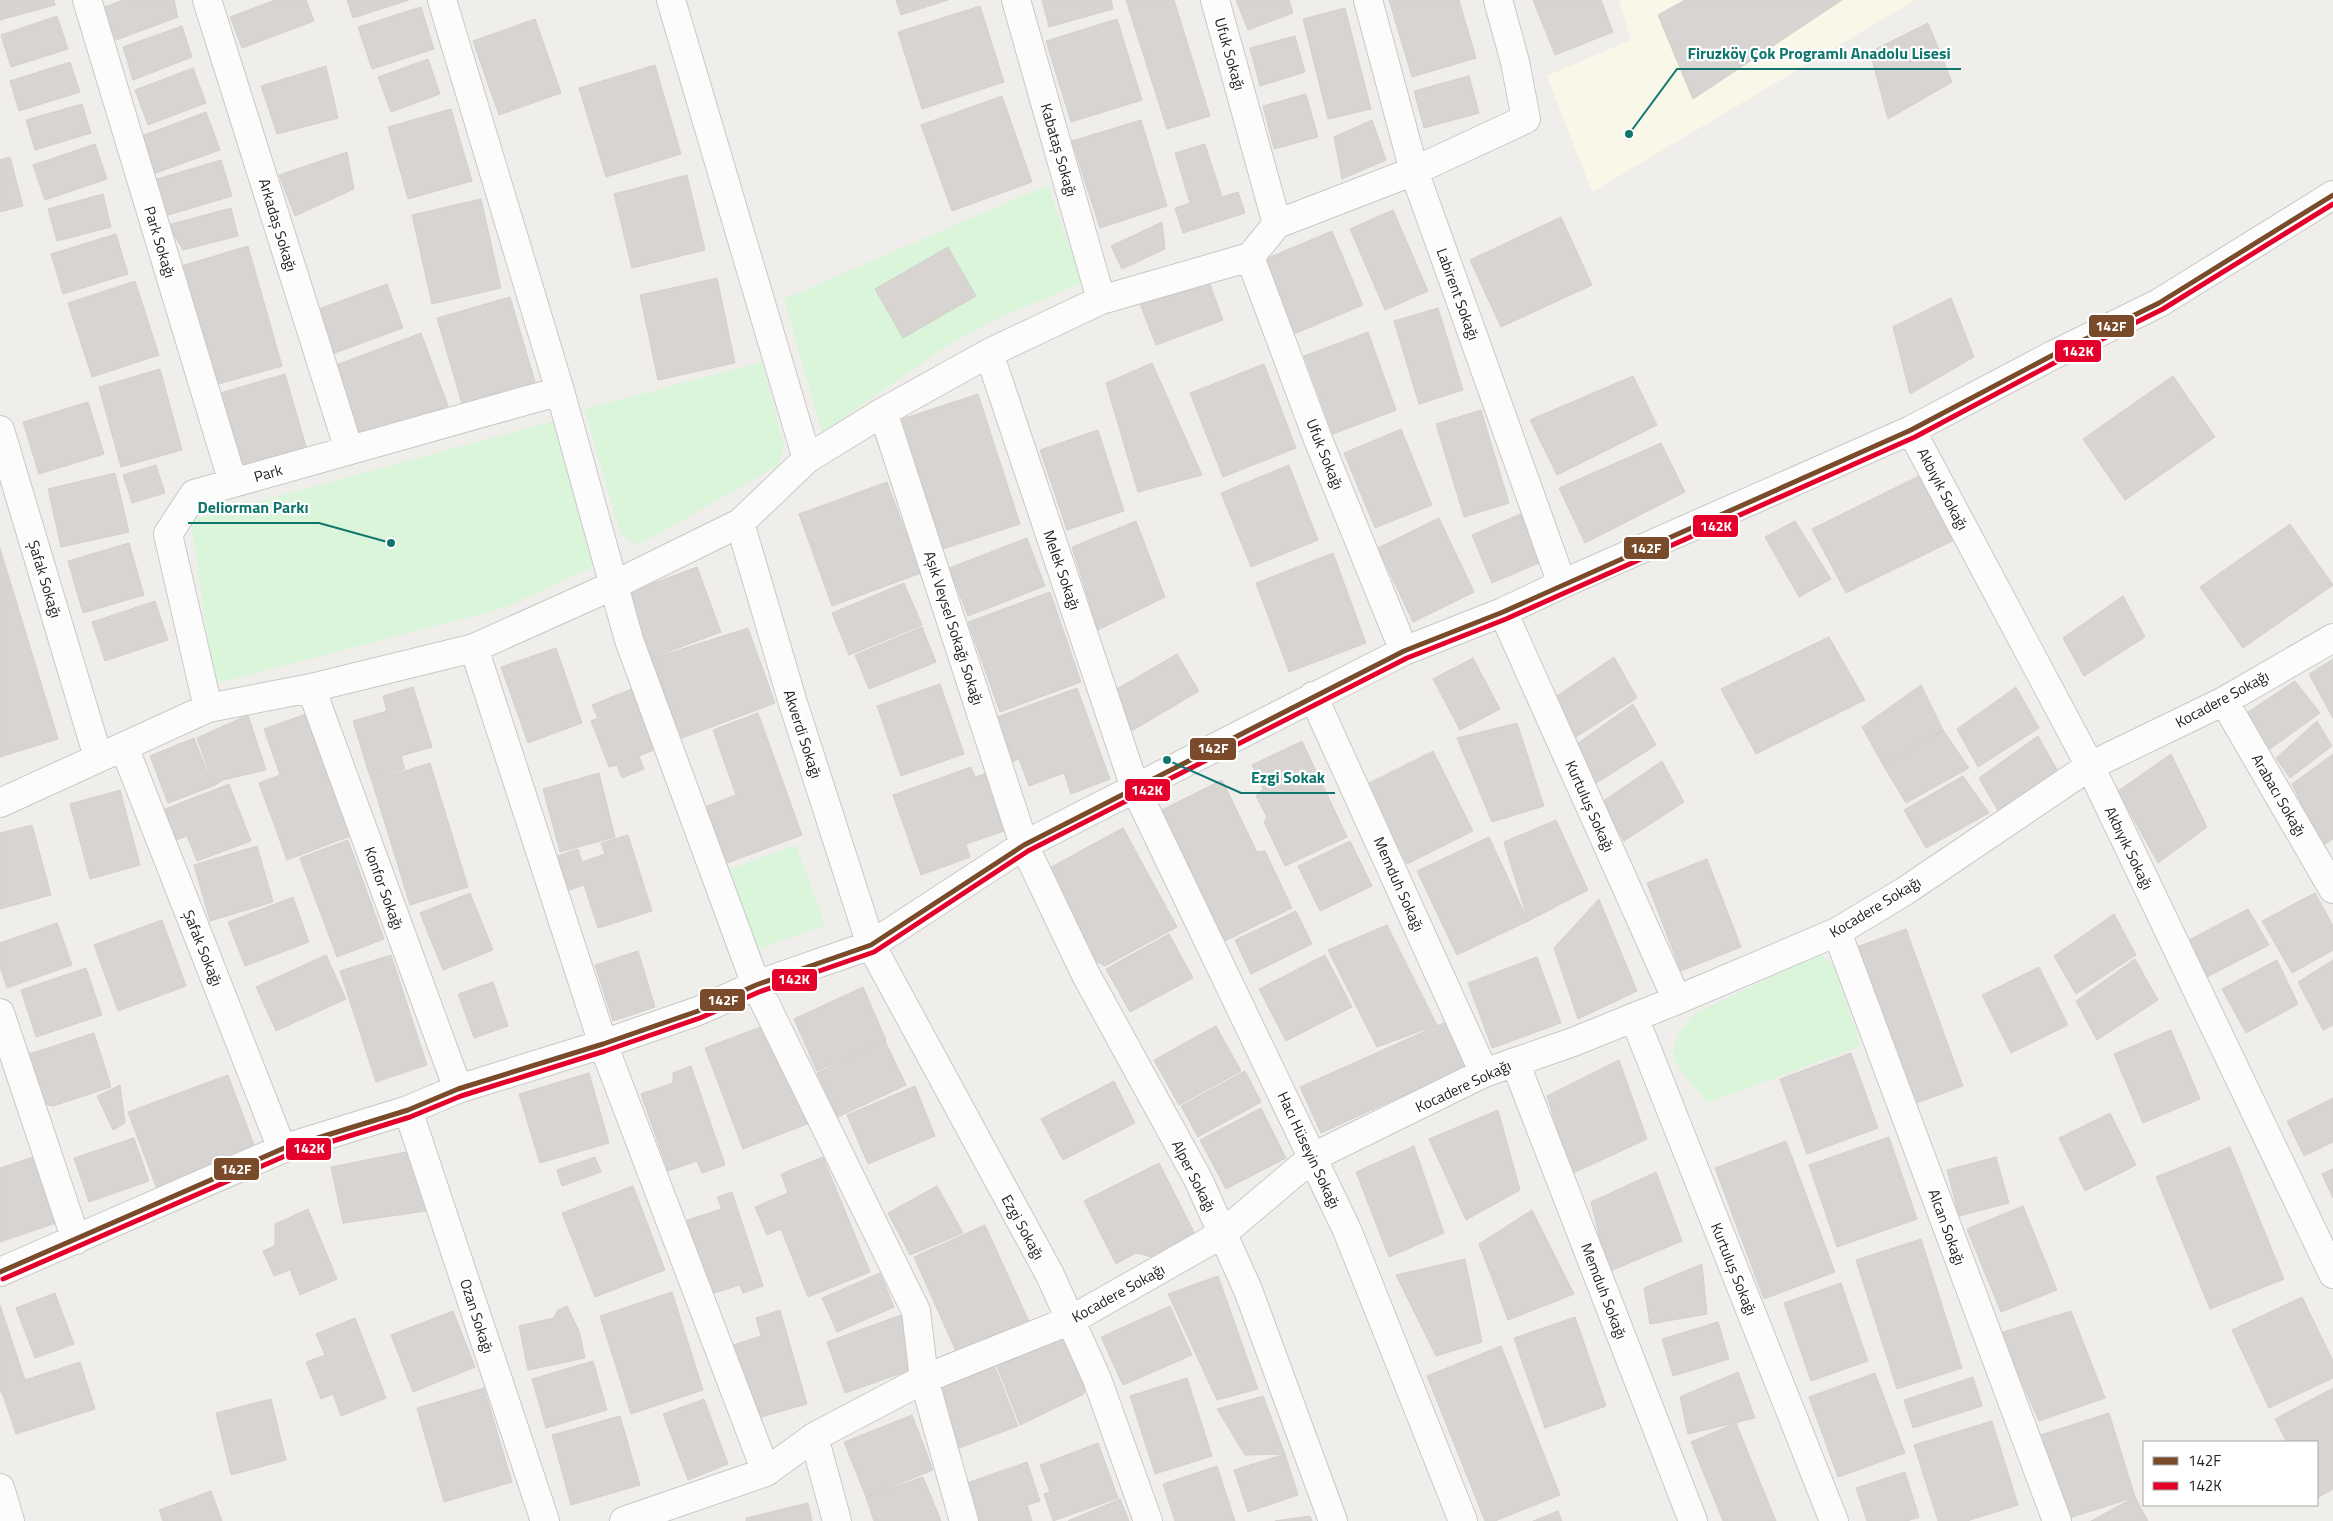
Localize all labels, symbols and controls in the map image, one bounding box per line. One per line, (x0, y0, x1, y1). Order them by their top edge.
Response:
street label: Ufuk Sokağı (1209, 15, 1251, 93)
callout: Firuzköy Çok Programlı Anadolu Lisesi (1677, 38, 1961, 69)
text: Firuzköy Çok Programlı Anadolu Lisesi (1687, 41, 1951, 65)
street label: Kabataş Sokağı (1035, 101, 1083, 199)
street label: Arkadaş Sokağı (253, 176, 303, 274)
street label: Park Sokağı (138, 203, 182, 281)
street label: Labirent Sokağı (1431, 245, 1485, 343)
line badge: 142F (2088, 314, 2135, 338)
text: 142F (2096, 315, 2127, 336)
line badge: 142K (2054, 339, 2102, 363)
text: 142K (2062, 340, 2095, 361)
street label: Ufuk Sokağı (1300, 415, 1350, 493)
street label: Akbıyık Sokağı (1912, 444, 1974, 534)
street label: Park (251, 458, 285, 488)
callout: Deliorman Parkı (188, 492, 319, 523)
text: Deliorman Parkı (197, 495, 309, 519)
line badge: 142K (1692, 514, 1739, 538)
text: 142K (1700, 515, 1733, 536)
street label: Melek Sokağı (1038, 527, 1086, 613)
line badge: 142F (1623, 536, 1670, 560)
street label: Şafak Sokağı (22, 537, 68, 621)
text: 142F (1631, 537, 1662, 558)
street label: Aşık Veysel Sokağı Sokağı (918, 548, 990, 708)
street label: Kocadere Sokağı (2171, 665, 2273, 733)
street label: Akverdi Sokağı (778, 687, 828, 781)
line badge: 142F (1189, 737, 1237, 761)
text: 142F (1198, 737, 1229, 758)
street label: Arabacı Sokağı (2246, 749, 2312, 841)
street label: Kurtuluş Sokağı (1560, 756, 1620, 856)
callout: Ezgi Sokak (1241, 762, 1335, 793)
text: Ezgi Sokak (1251, 765, 1326, 789)
line badge: 142K (1124, 778, 1171, 802)
text: 142K (1131, 779, 1164, 800)
street label: Akbıyık Sokağı (2099, 803, 2159, 893)
street label: Memduh Sokağı (1368, 833, 1430, 935)
street label: Konfor Sokağı (358, 843, 410, 933)
street label: Kocadere Sokağı (1825, 871, 1925, 943)
street label: Şafak Sokağı (177, 906, 229, 990)
line badge: 142K (771, 968, 818, 992)
text: 142K (778, 968, 811, 989)
line badge: 142F (699, 988, 746, 1012)
text: 142F (708, 989, 739, 1010)
street label: Kocadere Sokağı (1411, 1054, 1515, 1118)
street label: Hacı Hüseyin Sokağı (1272, 1088, 1346, 1212)
street label: Alper Sokağı (1166, 1136, 1222, 1216)
line badge: 142K (285, 1137, 332, 1161)
text: 142K (293, 1137, 326, 1158)
line badge: 142F (213, 1157, 260, 1181)
text: 142F (221, 1158, 252, 1179)
street label: Alcan Sokağı (1923, 1186, 1971, 1268)
street label: Ezgi Sokağı (996, 1190, 1050, 1264)
street label: Kurtuluş Sokağı (1705, 1219, 1763, 1319)
street label: Memduh Sokağı (1575, 1239, 1633, 1343)
street label: Kocadere Sokağı (1067, 1258, 1169, 1328)
street label: Ozan Sokağı (454, 1276, 500, 1356)
legend (2143, 1441, 2318, 1506)
text: 142F (2188, 1449, 2221, 1472)
text: 142K (2188, 1474, 2222, 1497)

